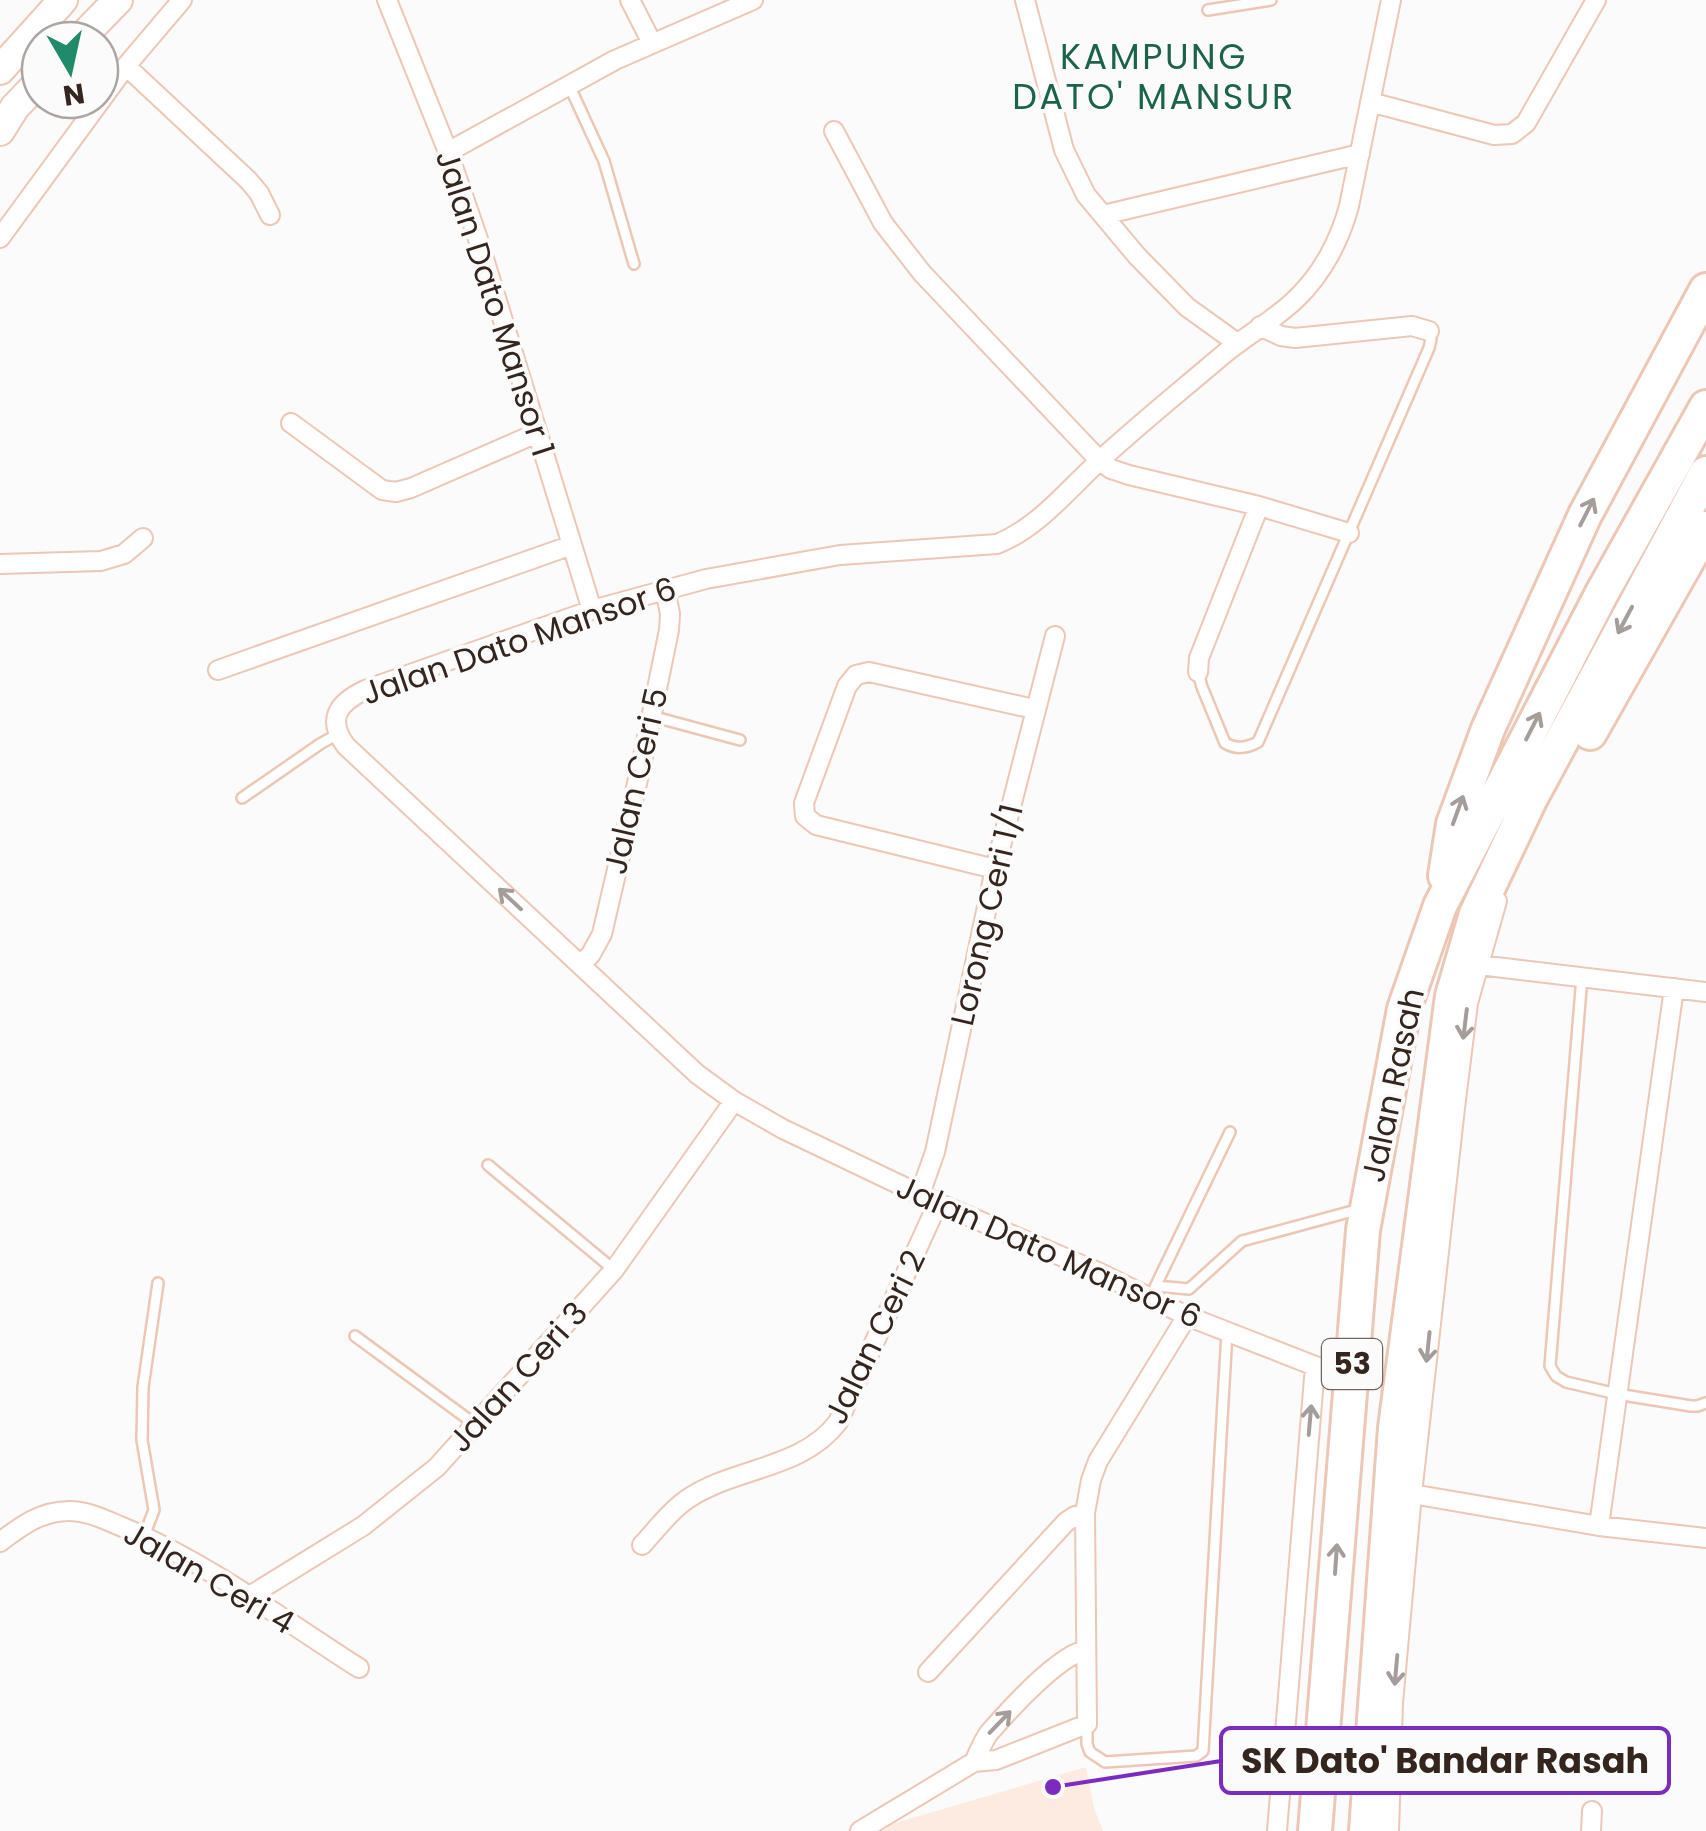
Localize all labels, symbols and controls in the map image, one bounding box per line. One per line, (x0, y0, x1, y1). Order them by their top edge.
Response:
north arrow (20, 20, 120, 120)
district label: KAMPUNG DATO' MANSUR (1012, 32, 1296, 121)
text: N (60, 73, 87, 115)
street label: Jalan Dato Mansor 1 (425, 144, 566, 462)
one-way arrow (1578, 497, 1597, 527)
street label: Jalan Dato Mansor 6 (356, 566, 682, 715)
one-way arrow (1615, 605, 1635, 634)
street label: Jalan Ceri 5 (592, 683, 679, 879)
one-way arrow (1524, 711, 1543, 741)
one-way arrow (1451, 795, 1469, 826)
street label: Lorong Ceri 1/1 (939, 800, 1034, 1030)
one-way arrow (498, 887, 522, 911)
street label: Jalan Rasah (1350, 984, 1435, 1186)
one-way arrow (1456, 1007, 1474, 1039)
street label: Jalan Dato Mansor 6 (889, 1164, 1209, 1339)
street label: Jalan Ceri 2 (813, 1242, 936, 1431)
street label: Jalan Ceri 3 (438, 1291, 598, 1462)
one-way arrow (1418, 1330, 1437, 1362)
road number: 53 (1322, 1339, 1382, 1389)
one-way arrow (1301, 1404, 1320, 1436)
street label: Jalan Ceri 4 (116, 1511, 303, 1645)
one-way arrow (1327, 1544, 1346, 1576)
one-way arrow (1387, 1653, 1406, 1686)
one-way arrow (988, 1711, 1012, 1735)
callout: SK Dato' Bandar Rasah (1221, 1728, 1669, 1793)
text: SK Dato' Bandar Rasah (1241, 1736, 1649, 1785)

